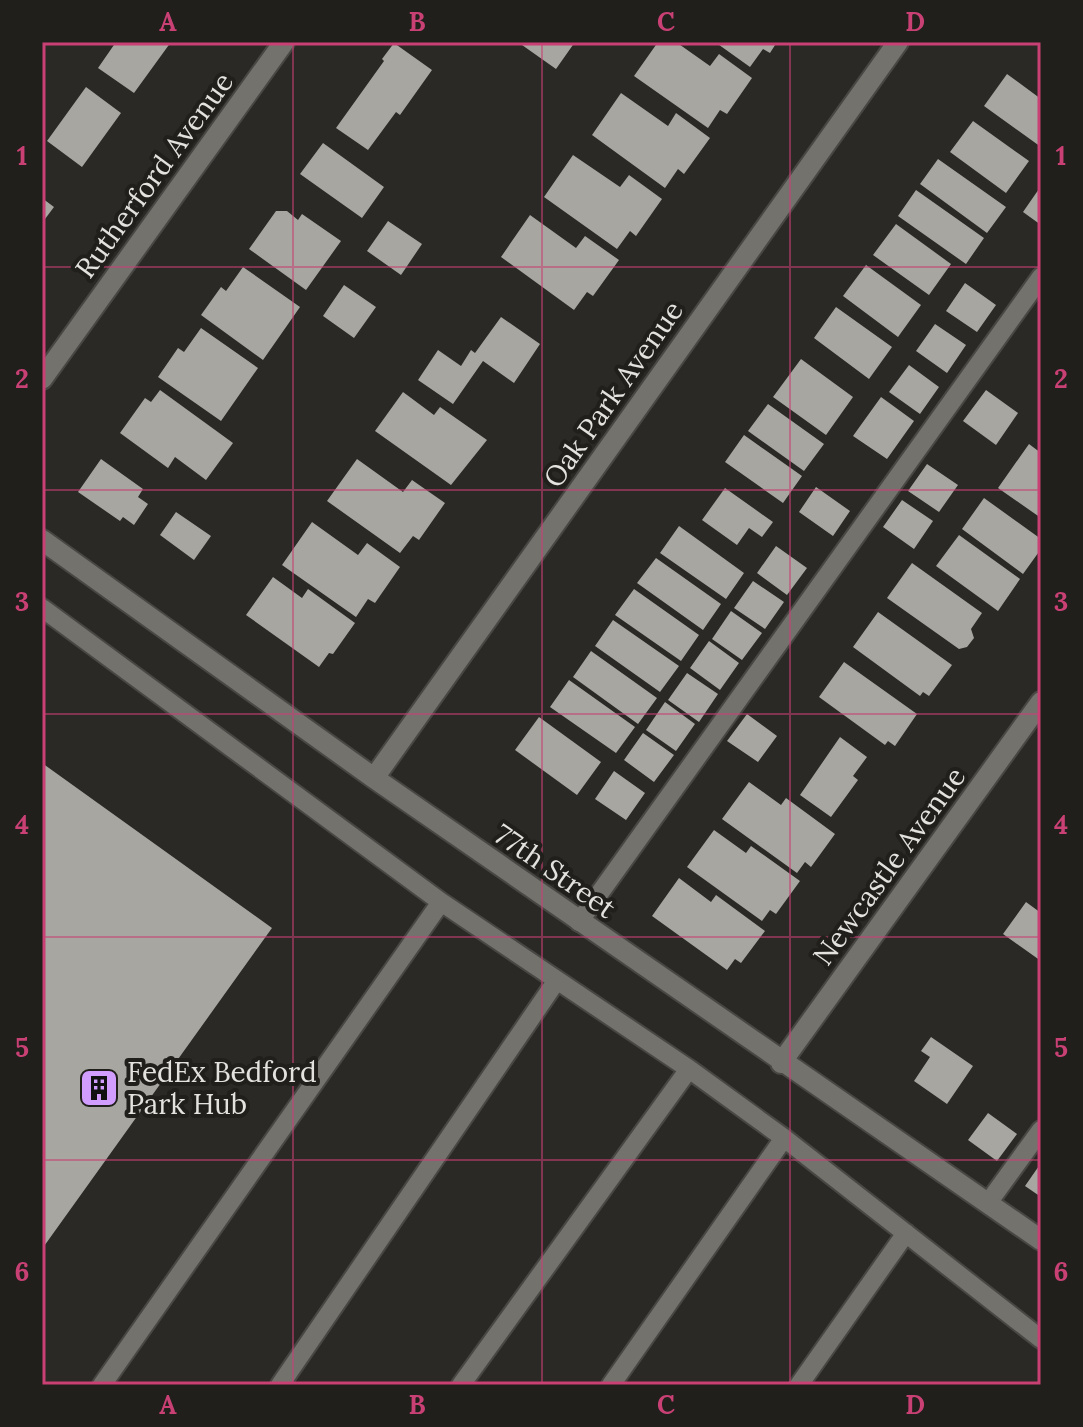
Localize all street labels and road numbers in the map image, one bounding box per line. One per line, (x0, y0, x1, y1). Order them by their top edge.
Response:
street label: Rutherford Avenue (67, 65, 241, 285)
street label: Oak Park Avenue (535, 294, 691, 494)
street label: Newcastle Avenue (805, 760, 973, 972)
street label: 77th Street (487, 816, 623, 926)

